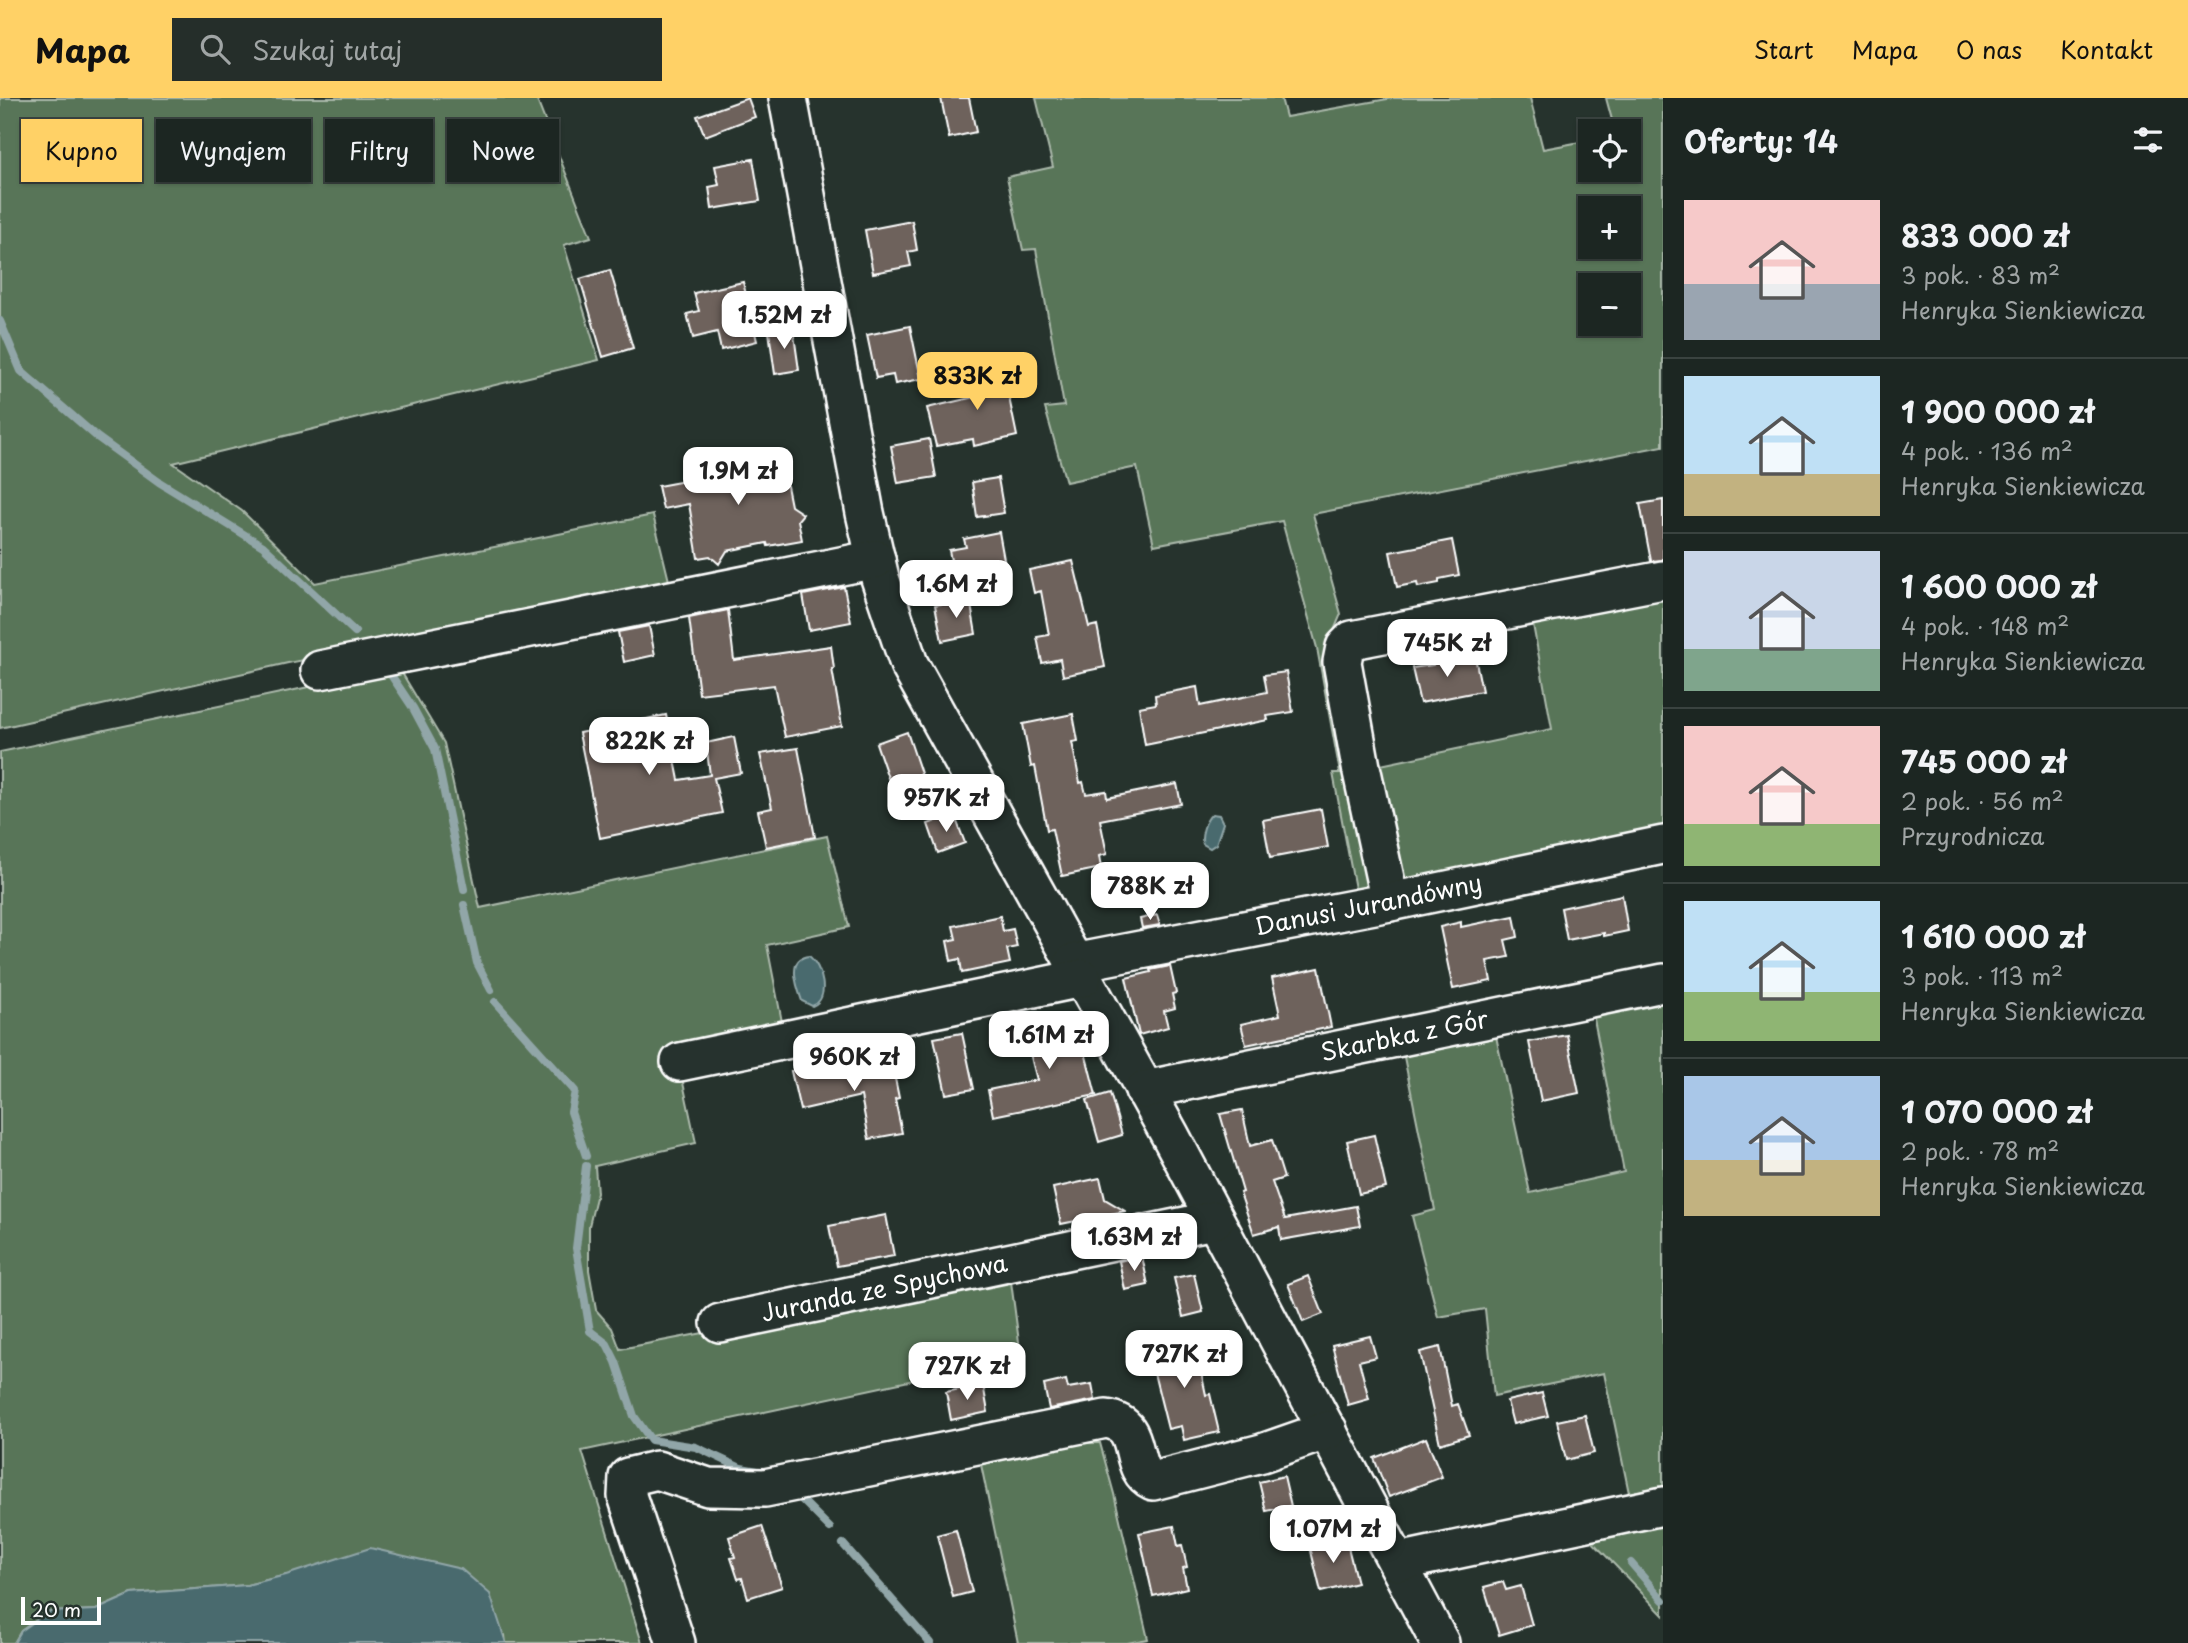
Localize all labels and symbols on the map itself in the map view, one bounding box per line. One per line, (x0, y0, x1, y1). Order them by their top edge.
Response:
pin: 1.52M zł (712, 292, 856, 351)
pin: 833K zł (912, 352, 1042, 412)
pin: 1.9M zł (673, 448, 803, 507)
pin: 1.6M zł (891, 560, 1021, 620)
pin: 745K zł (1382, 620, 1512, 679)
pin: 822K zł (584, 718, 714, 777)
pin: 957K zł (881, 774, 1011, 834)
pin: 788K zł (1085, 862, 1215, 922)
street label: Danusi Jurandówny (1251, 863, 1485, 944)
street label: Skarbka z Gór (1317, 999, 1492, 1069)
pin: 1.61M zł (977, 1012, 1121, 1071)
pin: 960K zł (789, 1034, 919, 1093)
pin: 1.63M zł (1062, 1214, 1206, 1273)
street label: Juranda ze Spychowa (758, 1244, 1010, 1330)
pin: 727K zł (1119, 1330, 1249, 1390)
pin: 727K zł (902, 1342, 1032, 1402)
pin: 1.07M zł (1261, 1506, 1405, 1565)
scale bar (21, 1594, 102, 1626)

